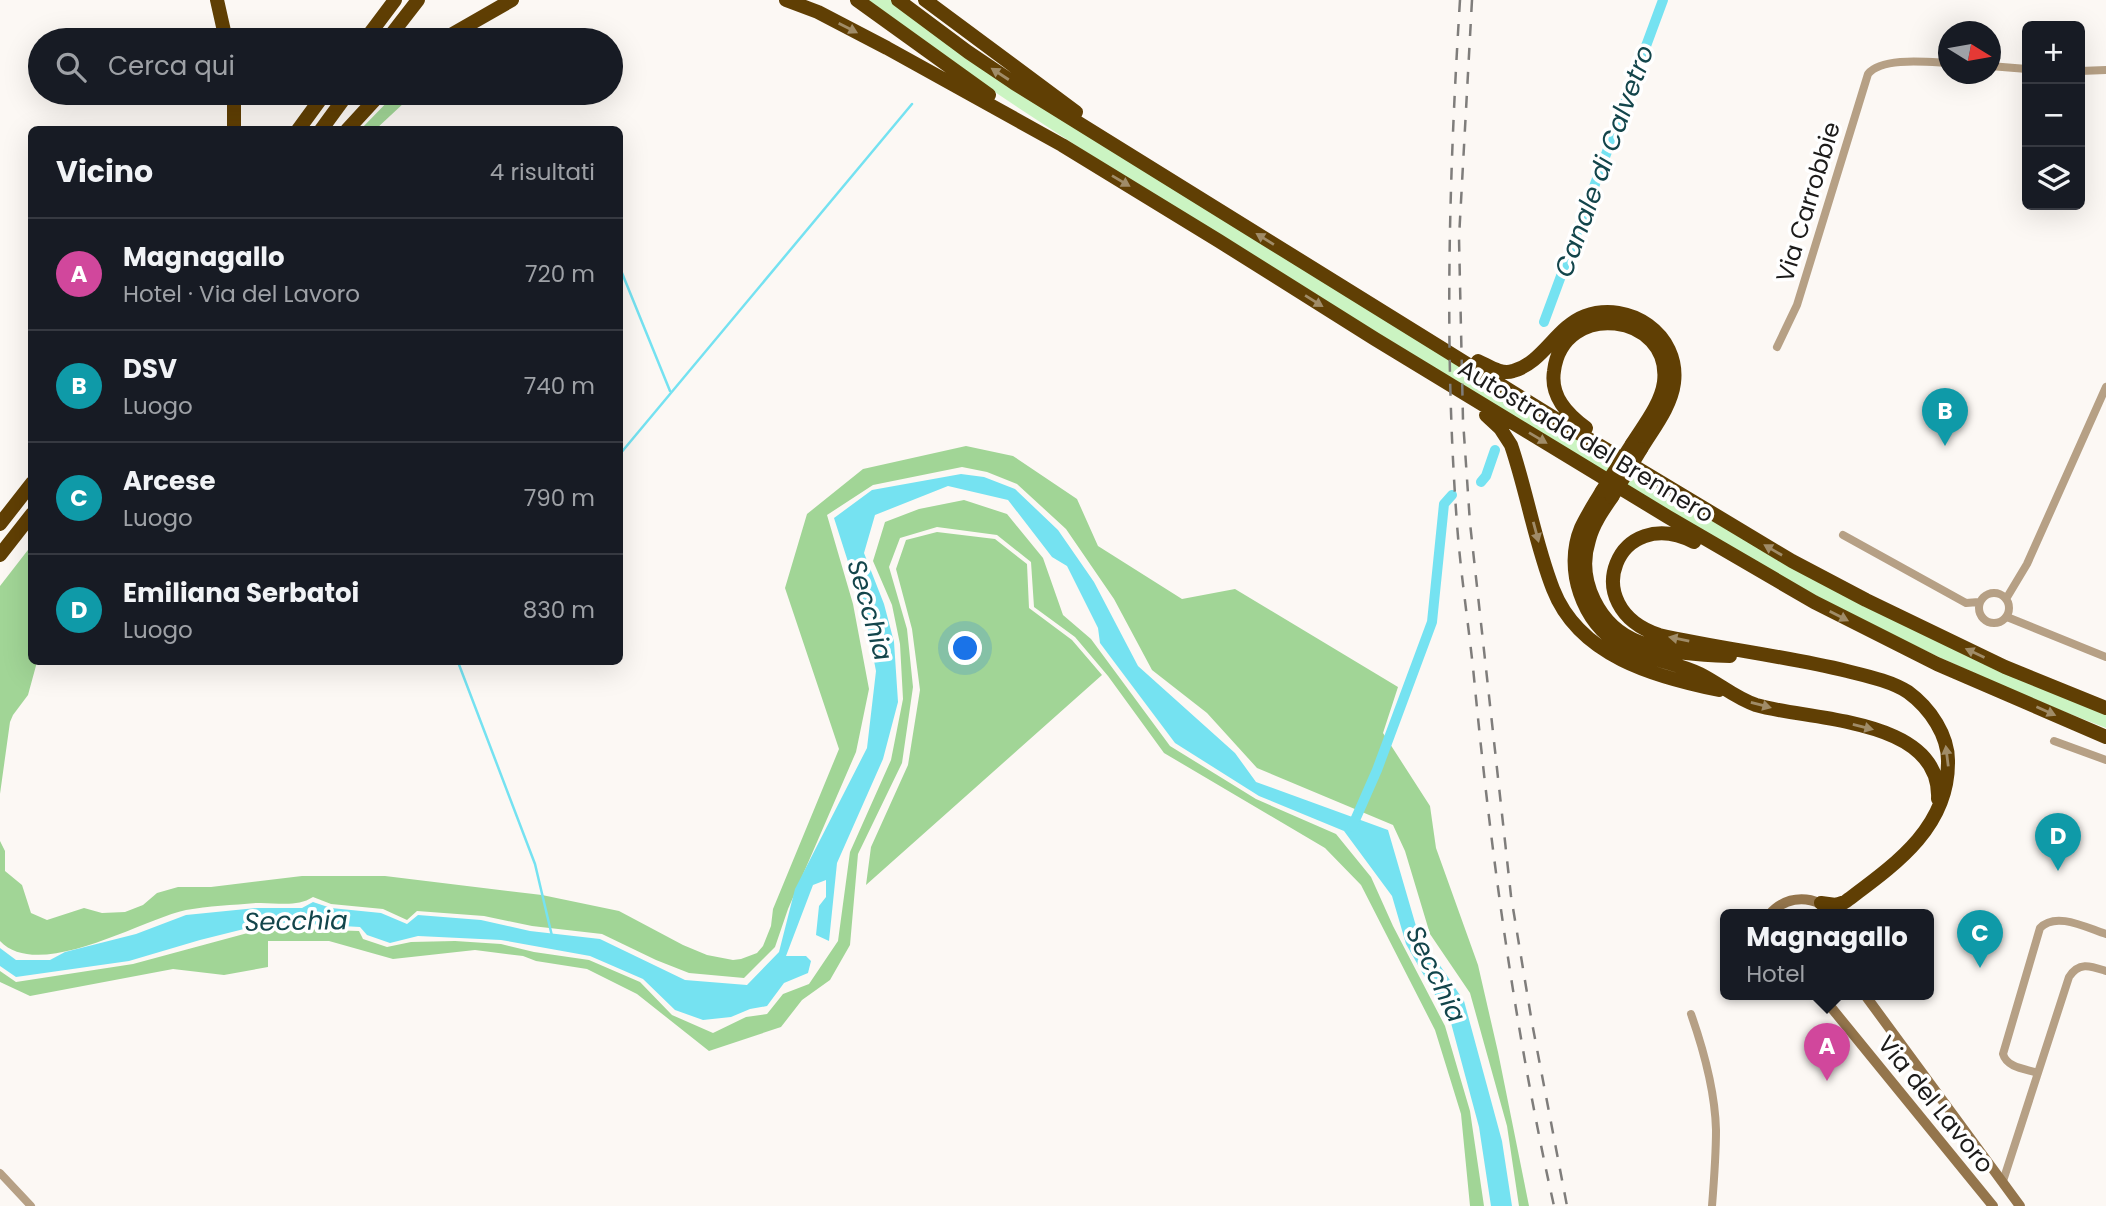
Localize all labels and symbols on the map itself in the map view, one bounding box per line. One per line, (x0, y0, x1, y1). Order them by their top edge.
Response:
north arrow (1938, 21, 2001, 84)
one-way arrow (838, 22, 858, 33)
water label: Canale di Calvetro (1545, 40, 1663, 282)
one-way arrow (991, 67, 1010, 80)
street label: Via Carrobbie (1768, 118, 1848, 286)
one-way arrow (1111, 175, 1130, 187)
one-way arrow (1256, 232, 1275, 245)
one-way arrow (1304, 294, 1324, 307)
street label: Autostrada del Brennero (1452, 351, 1720, 531)
pin: B (1922, 388, 1968, 446)
one-way arrow (1528, 432, 1547, 445)
one-way arrow (1531, 521, 1542, 543)
one-way arrow (1763, 544, 1782, 556)
water label: Secchia (838, 555, 902, 665)
one-way arrow (1830, 609, 1850, 621)
your location (948, 631, 982, 665)
one-way arrow (1668, 633, 1690, 644)
one-way arrow (1965, 647, 1986, 658)
one-way arrow (1751, 700, 1773, 711)
one-way arrow (2036, 705, 2056, 717)
one-way arrow (1853, 722, 1875, 733)
one-way arrow (1941, 745, 1952, 767)
pin: D (2035, 813, 2081, 871)
water label: Secchia (244, 902, 348, 940)
pin: C (1957, 910, 2003, 968)
water label: Secchia (1397, 920, 1475, 1028)
pin: A (1804, 1023, 1850, 1081)
street label: Via del Lavoro (1870, 1028, 2002, 1180)

